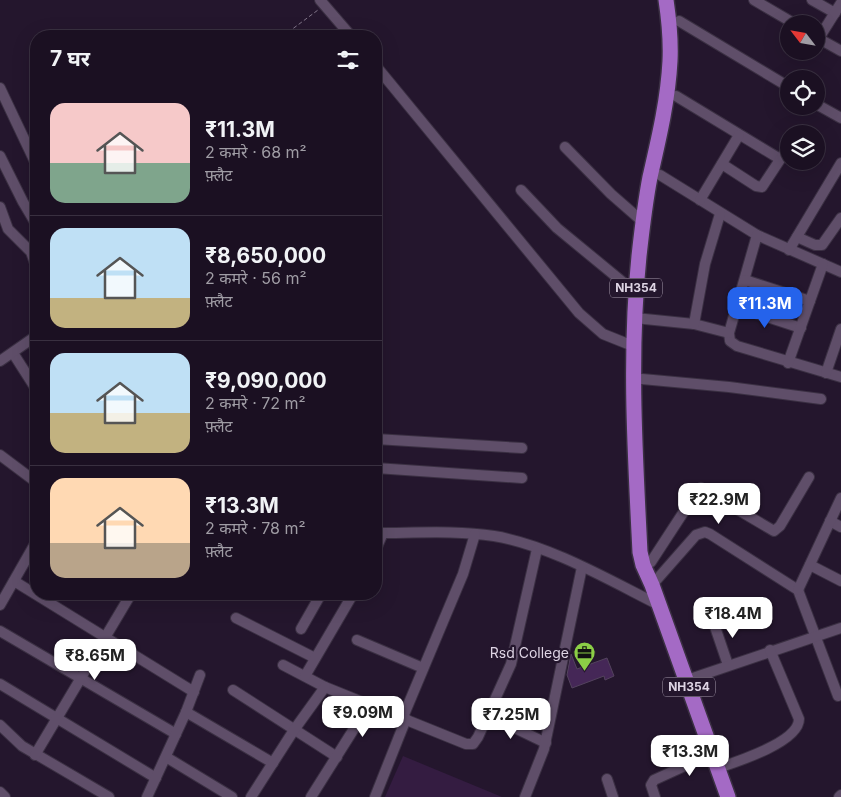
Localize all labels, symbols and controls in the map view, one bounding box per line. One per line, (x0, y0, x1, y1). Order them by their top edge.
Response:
north arrow (780, 15, 825, 60)
map controls (780, 15, 825, 170)
text: 7 घर (50, 46, 90, 71)
icon: filters (334, 46, 362, 74)
button: locate (780, 70, 825, 115)
text: ₹11.3M (205, 117, 275, 142)
icon: home (90, 123, 150, 183)
button: layers (780, 125, 825, 170)
text: 2 कमरे · 68 m² (205, 142, 307, 162)
text: फ़्लैट (205, 165, 233, 185)
text: ₹8,650,000 (205, 243, 326, 268)
icon: home (90, 248, 150, 308)
text: 2 कमरे · 56 m² (205, 268, 307, 288)
road number: NH354 (610, 278, 662, 298)
pin: ₹11.3M (724, 286, 806, 329)
text: फ़्लैट (205, 291, 233, 311)
text: ₹11.3M (738, 293, 792, 313)
text: ₹9,090,000 (205, 368, 327, 393)
icon: home (90, 373, 150, 433)
text: 2 कमरे · 72 m² (205, 393, 306, 413)
text: फ़्लैट (205, 416, 233, 436)
pin: ₹22.9M (678, 482, 760, 525)
text: ₹22.9M (689, 489, 749, 509)
text: ₹13.3M (205, 493, 279, 518)
icon: home (90, 498, 150, 558)
text: 2 कमरे · 78 m² (205, 518, 306, 538)
text: फ़्लैट (205, 541, 233, 561)
pin: ₹18.4M (692, 596, 774, 639)
text: ₹18.4M (704, 603, 762, 623)
pin: ₹8.65M (54, 638, 136, 681)
office icon: Rsd College (573, 641, 597, 672)
place label: Rsd College (490, 644, 569, 661)
text: ₹8.65M (65, 645, 125, 665)
road number: NH354 (663, 678, 715, 696)
pin: ₹9.09M (322, 696, 404, 738)
pin: ₹7.25M (470, 698, 552, 740)
text: ₹9.09M (333, 702, 393, 722)
text: ₹7.25M (483, 704, 540, 724)
pin: ₹13.3M (649, 734, 731, 777)
text: ₹13.3M (662, 741, 718, 761)

